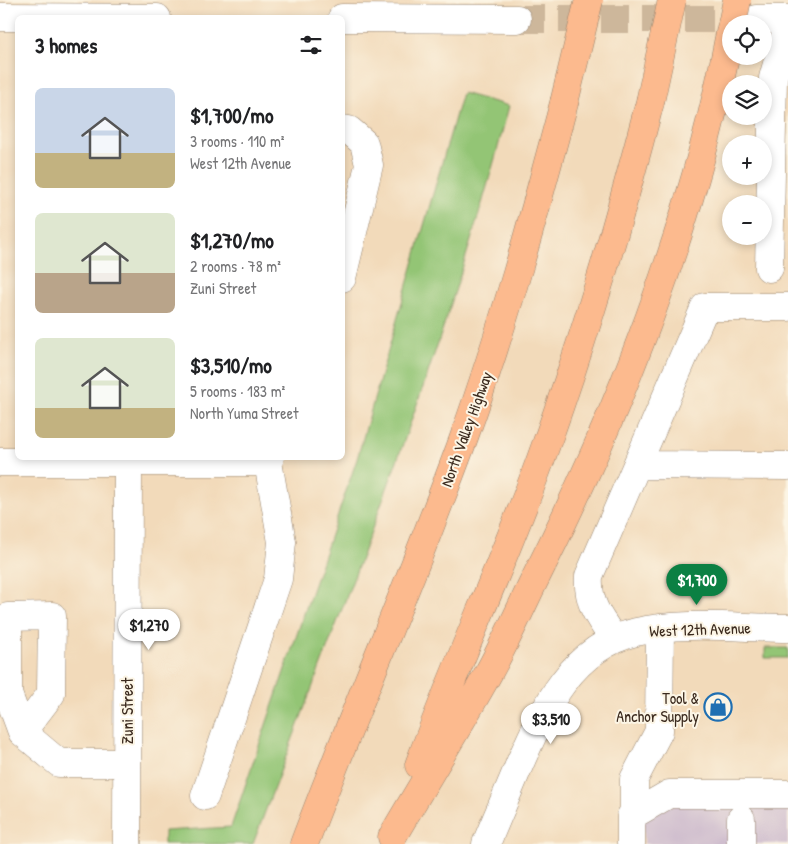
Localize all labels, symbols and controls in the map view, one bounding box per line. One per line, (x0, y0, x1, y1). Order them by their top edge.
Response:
map controls (722, 15, 772, 245)
button: locate (722, 15, 772, 65)
text: 3 homes (35, 31, 97, 60)
icon: filters (297, 31, 325, 59)
button: layers (722, 75, 772, 125)
text: $1,700/mo (190, 101, 273, 130)
icon: home (75, 108, 135, 168)
text: 3 rooms · 110 m² (190, 130, 285, 152)
button: + (722, 135, 772, 185)
text: West 12th Avenue (190, 152, 291, 174)
button: − (722, 195, 772, 245)
text: $1,270/mo (190, 226, 274, 255)
icon: home (75, 233, 135, 293)
text: 2 rooms · 78 m² (190, 255, 281, 277)
text: Zuni Street (190, 277, 256, 299)
text: $3,510/mo (190, 351, 272, 380)
icon: home (75, 358, 135, 418)
street label: North Valley Highway (435, 368, 497, 490)
text: 5 rooms · 183 m² (190, 380, 285, 402)
text: North Yuma Street (190, 402, 299, 424)
pin: $1,700 (656, 564, 738, 606)
text: $1,700 (677, 569, 717, 591)
pin: $1,270 (108, 608, 190, 651)
text: $1,270 (129, 614, 169, 636)
street label: West 12th Avenue (649, 616, 752, 642)
street label: Zuni Street (116, 677, 138, 744)
place label: Tool & Anchor Supply (616, 687, 699, 727)
shop icon: Tool & Anchor Supply (703, 692, 733, 722)
pin: $3,510 (510, 702, 592, 745)
text: $3,510 (532, 708, 570, 730)

